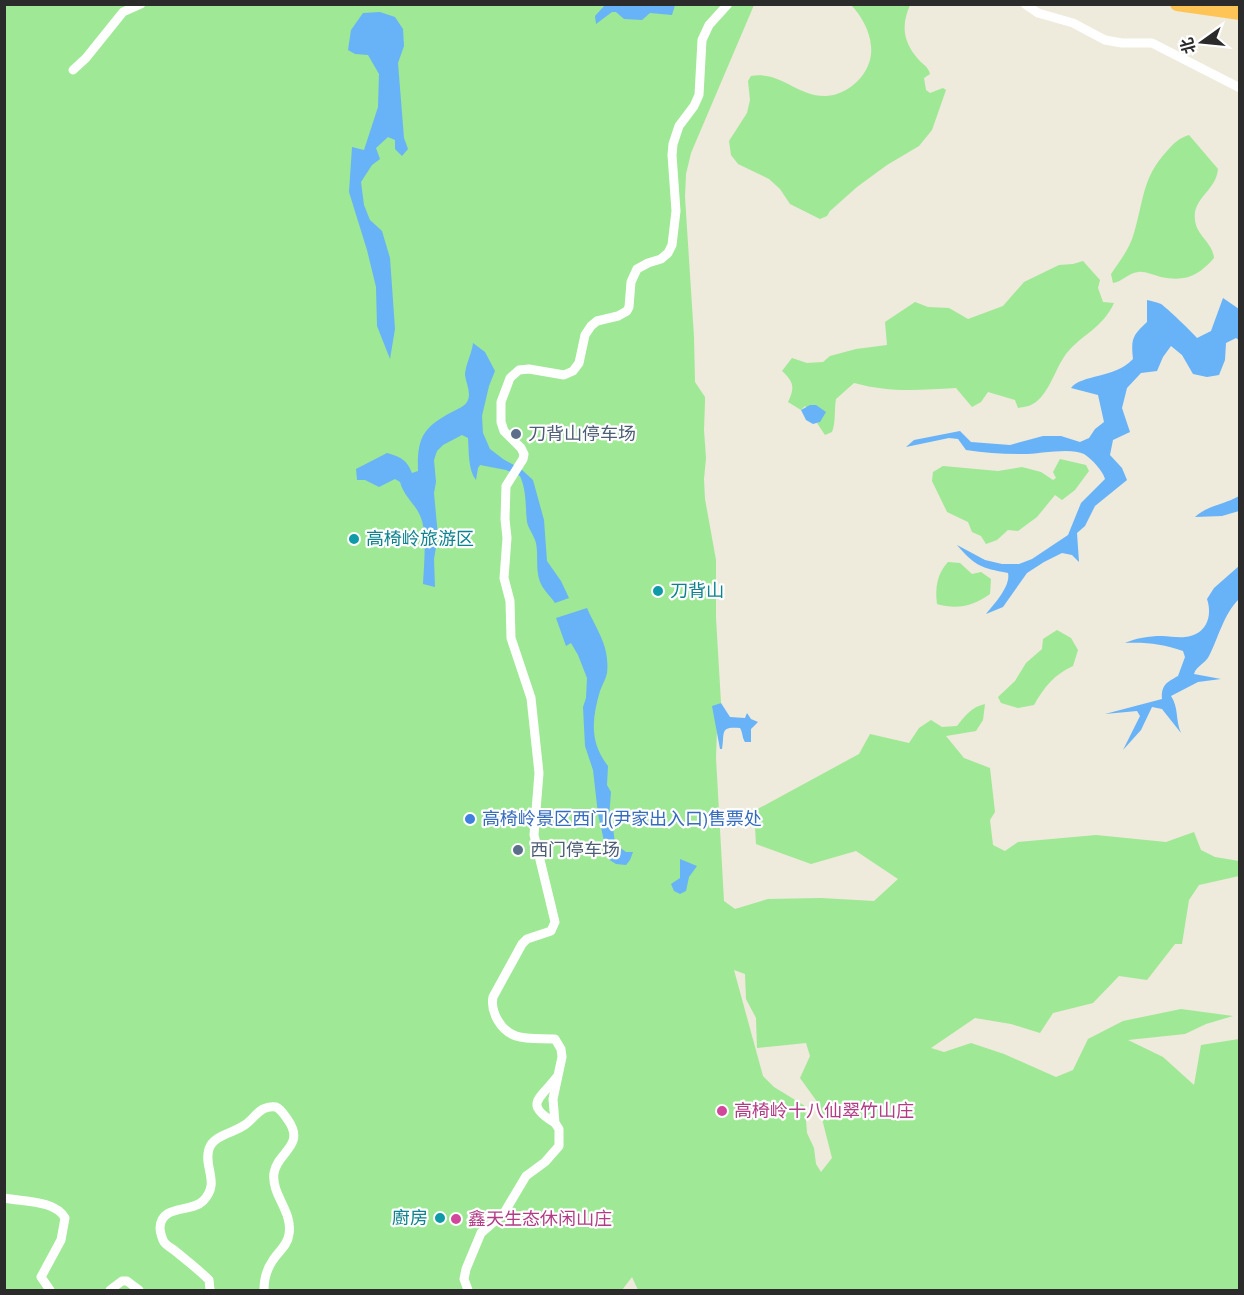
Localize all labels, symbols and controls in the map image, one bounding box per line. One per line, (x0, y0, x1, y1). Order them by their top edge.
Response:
north arrow (1172, 12, 1232, 72)
text: 北 (1176, 36, 1199, 56)
place label: 刀背山停车场 (528, 422, 636, 445)
marker: 刀背山停车场 (509, 427, 523, 441)
place label: 高椅岭旅游区 (366, 527, 474, 550)
marker: 高椅岭旅游区 (347, 532, 361, 546)
place label: 刀背山 (670, 579, 724, 602)
marker: 刀背山 (651, 584, 665, 598)
place label: 高椅岭景区西门(尹家出入口)售票处 (482, 807, 762, 830)
marker: 高椅岭景区西门(尹家出入口)售票处 (463, 812, 477, 826)
place label: 西门停车场 (530, 838, 620, 861)
marker: 西门停车场 (511, 843, 525, 857)
place label: 高椅岭十八仙翠竹山庄 (734, 1099, 914, 1122)
marker: 高椅岭十八仙翠竹山庄 (715, 1104, 729, 1118)
place label: 廚房 (392, 1206, 428, 1229)
place label: 鑫天生态休闲山庄 (468, 1207, 612, 1230)
marker: 廚房 (433, 1211, 447, 1225)
marker: 鑫天生态休闲山庄 (449, 1212, 463, 1226)

